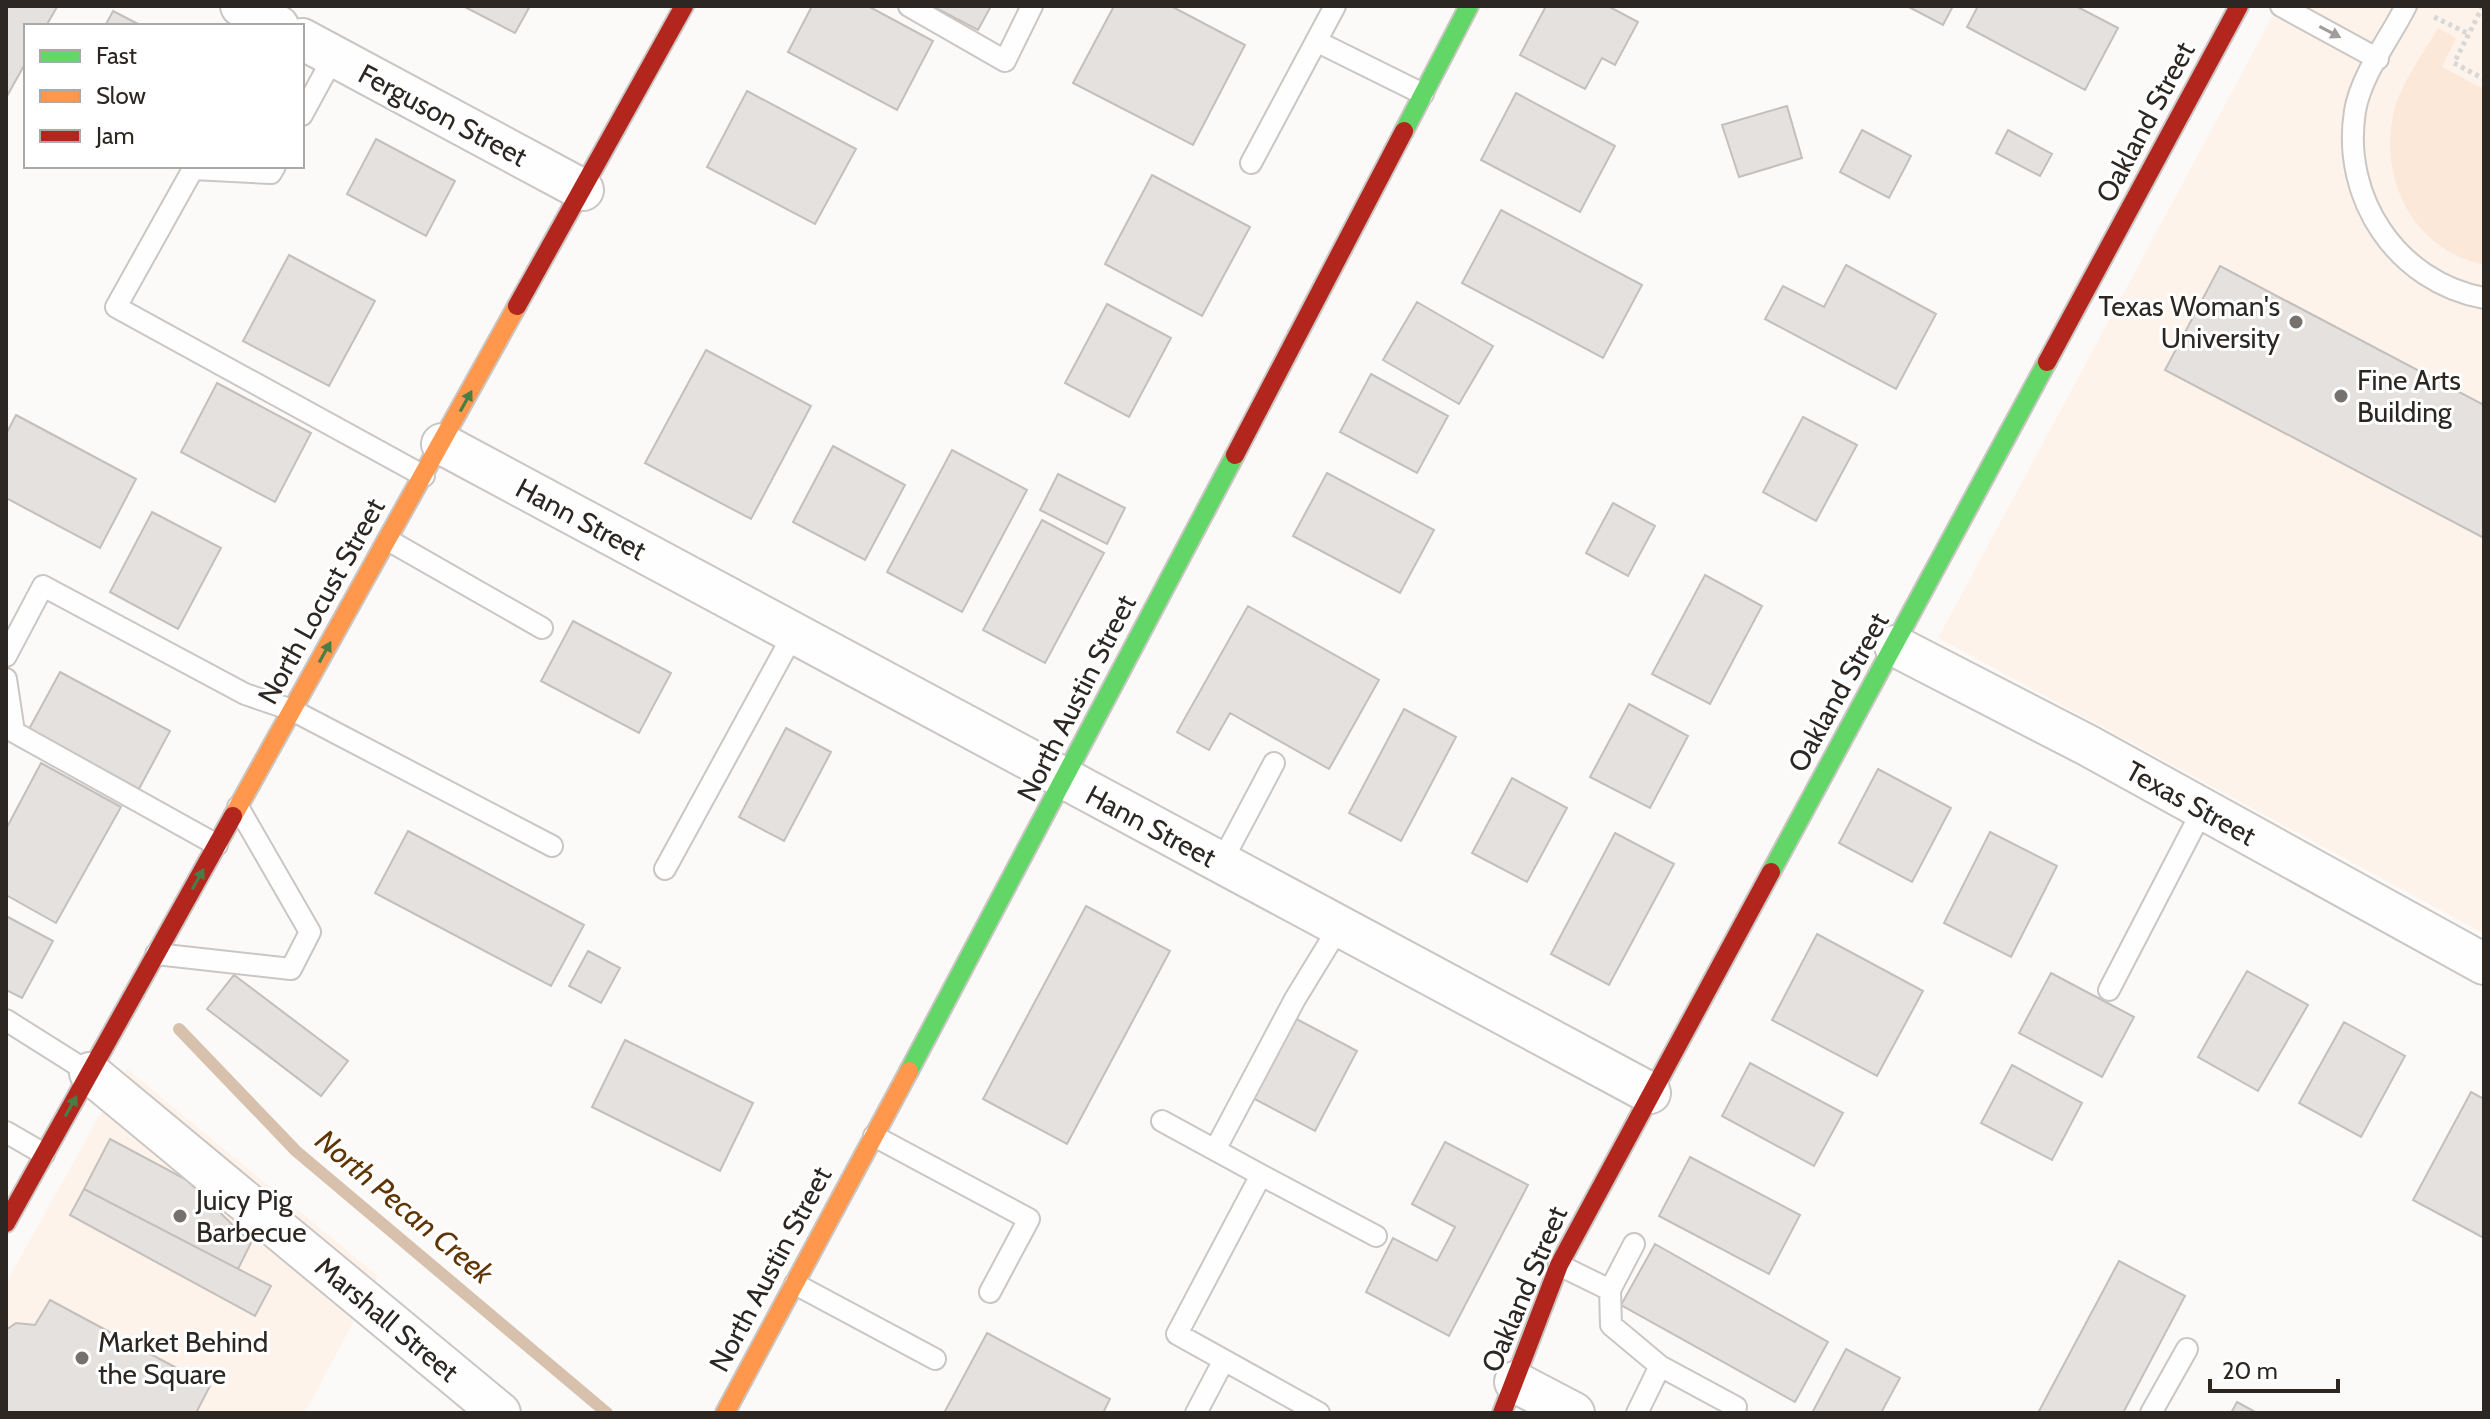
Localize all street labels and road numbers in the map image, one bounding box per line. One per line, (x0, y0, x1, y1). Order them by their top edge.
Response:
street label: Oakland Street (2088, 36, 2202, 208)
street label: Ferguson Street (353, 56, 533, 174)
street label: Hann Street (510, 471, 652, 567)
street label: North Locust Street (250, 492, 392, 710)
street label: North Austin Street (1009, 589, 1143, 807)
street label: Oakland Street (1780, 606, 1896, 778)
street label: Texas Street (2120, 753, 2262, 853)
street label: Hann Street (1080, 778, 1222, 874)
street label: North Austin Street (702, 1161, 838, 1377)
street label: Oakland Street (1474, 1201, 1574, 1377)
street label: Marshall Street (308, 1249, 466, 1389)

